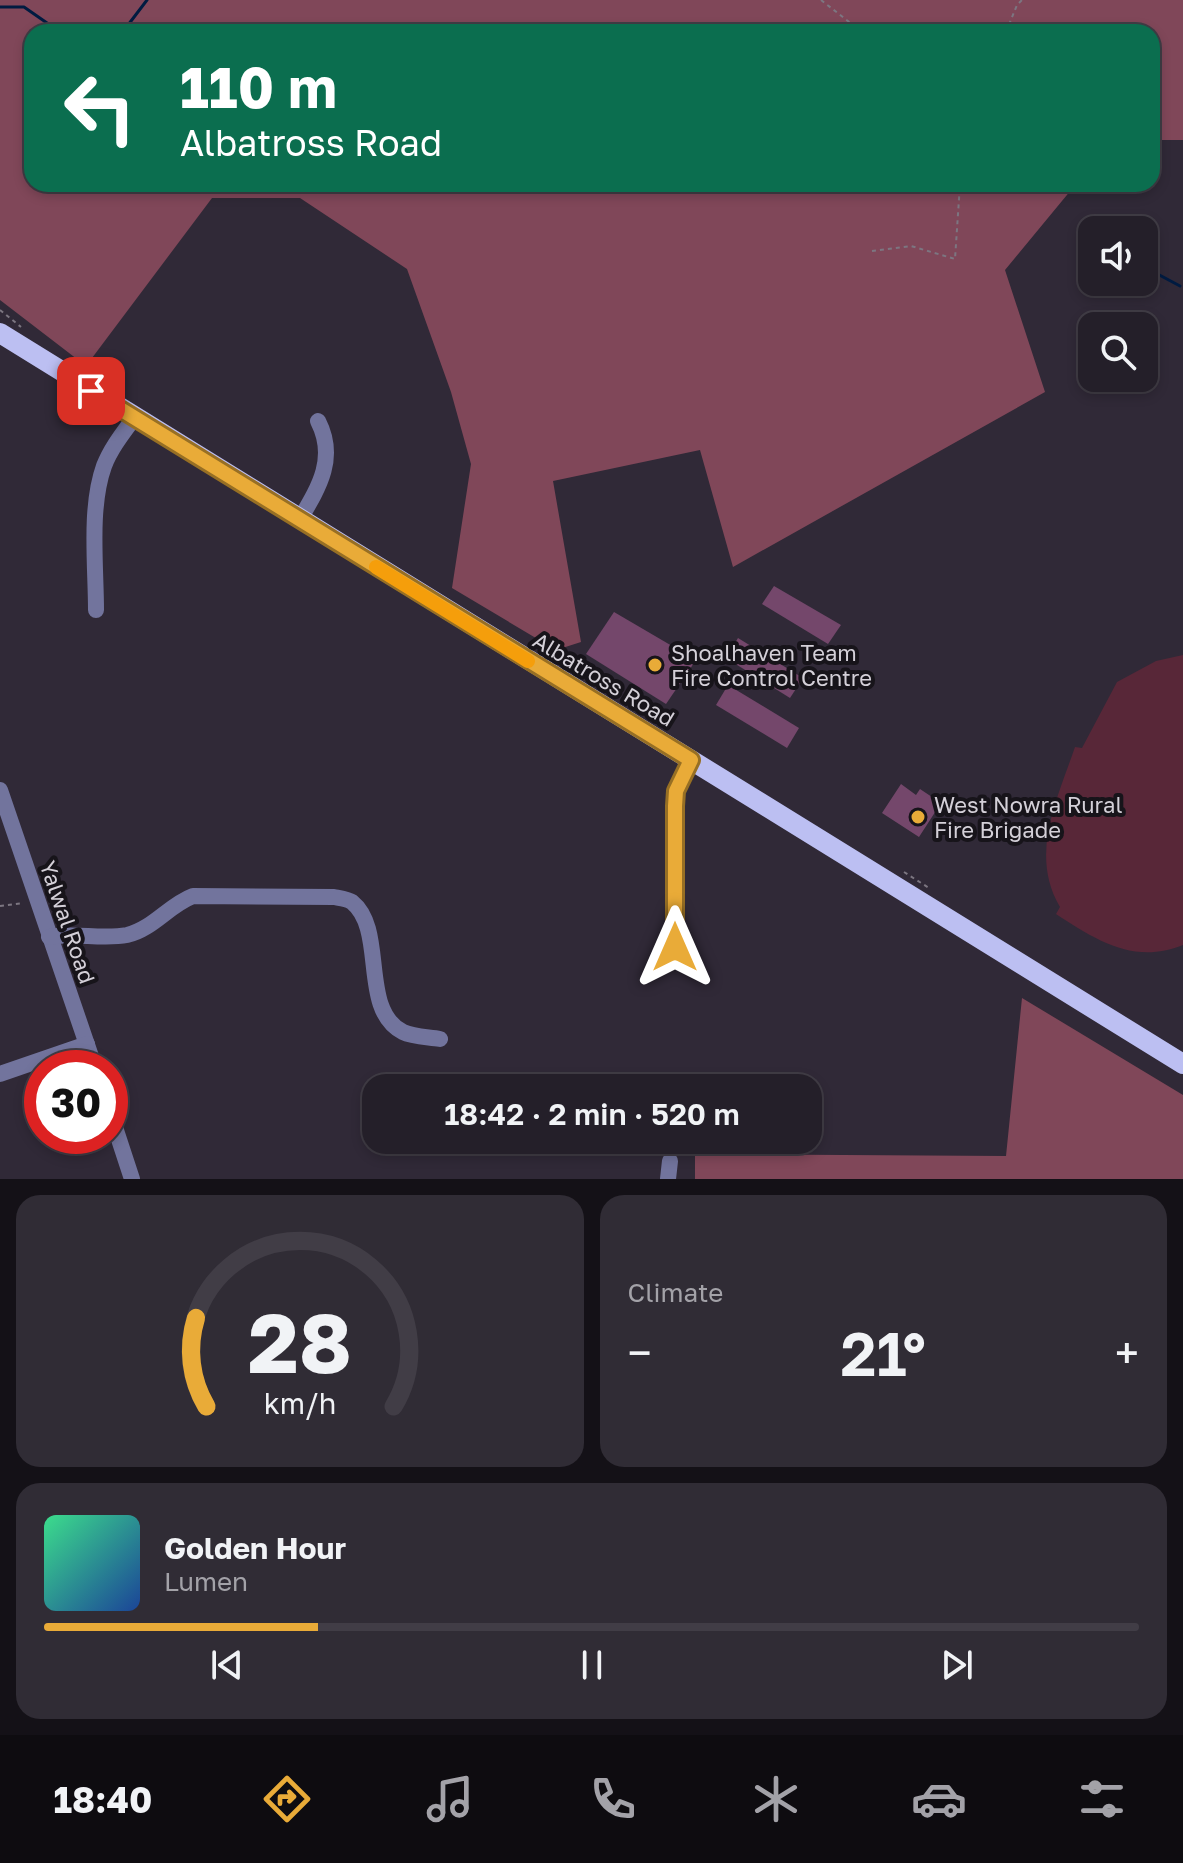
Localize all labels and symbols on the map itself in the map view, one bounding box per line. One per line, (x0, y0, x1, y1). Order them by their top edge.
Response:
pin (57, 357, 125, 425)
street label: Albatross Road (528, 626, 680, 732)
place label: Shoalhaven Team Fire Control Centre (671, 639, 872, 691)
marker: Shoalhaven Team Fire Control Centre (646, 656, 664, 674)
place label: West Nowra Rural Fire Brigade (934, 791, 1122, 843)
marker: West Nowra Rural Fire Brigade (909, 808, 927, 826)
street label: Yalwal Road (34, 857, 102, 987)
position arrow (633, 905, 717, 989)
speed limit sign: 30 (24, 1050, 128, 1154)

